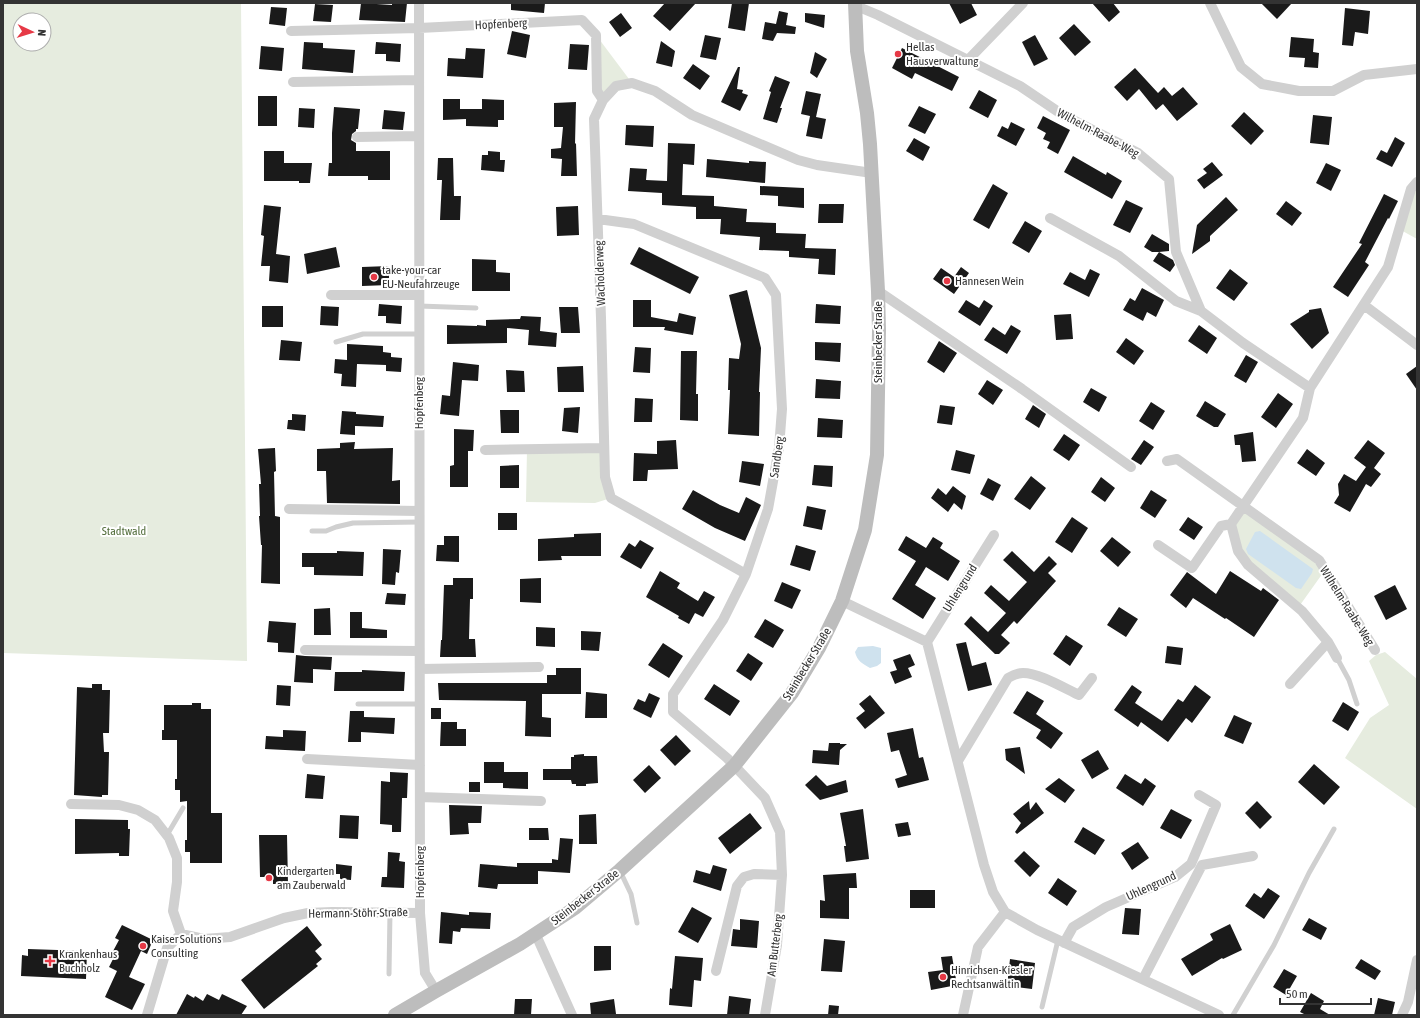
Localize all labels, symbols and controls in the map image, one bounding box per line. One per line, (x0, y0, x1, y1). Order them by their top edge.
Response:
north arrow (12, 12, 52, 52)
street label: Hopfenberg (474, 16, 528, 32)
text: N (36, 29, 48, 36)
place label: Hellas Hausverwaltung (906, 40, 979, 68)
marker: Hellas Hausverwaltung (893, 49, 903, 59)
street label: Wilhelm-Raabe-Weg (1055, 105, 1142, 161)
street label: Wacholderweg (592, 239, 608, 306)
place label: take-your-car EU-Neufahrzeuge (382, 263, 460, 291)
marker: take-your-car EU-Neufahrzeuge (369, 272, 379, 282)
place label: Hannesen Wein (955, 274, 1024, 288)
marker: Hannesen Wein (942, 276, 952, 286)
street label: Steinbecker Straße (871, 301, 885, 383)
street label: Hopfenberg (412, 376, 426, 429)
street label: Sandberg (767, 435, 787, 479)
park label: Stadtwald (102, 524, 146, 538)
street label: Uhlengrund (940, 562, 980, 614)
street label: Wilhelm-Raabe-Weg (1317, 564, 1377, 649)
street label: Steinbecker Straße (780, 625, 834, 703)
street label: Hopfenberg (413, 845, 427, 898)
place label: Kindergarten am Zauberwald (277, 864, 346, 892)
street label: Steinbecker Straße (548, 866, 622, 928)
street label: Uhlengrund (1124, 868, 1178, 904)
marker: Kindergarten am Zauberwald (264, 873, 274, 883)
street label: Hermann-Stöhr-Straße (308, 905, 408, 921)
street label: Am Butterberg (764, 912, 786, 977)
place label: Kaiser Solutions Consulting (151, 932, 221, 960)
marker: Kaiser Solutions Consulting (138, 941, 148, 951)
place label: Krankenhaus Buchholz (59, 947, 117, 975)
marker: Krankenhaus Buchholz (44, 955, 56, 967)
place label: Hinrichsen-Kiesler Rechtsanwältin (951, 963, 1032, 991)
marker: Hinrichsen-Kiesler Rechtsanwältin (938, 972, 948, 982)
scale bar (1280, 980, 1371, 1006)
text: 50 m (1286, 987, 1308, 1001)

